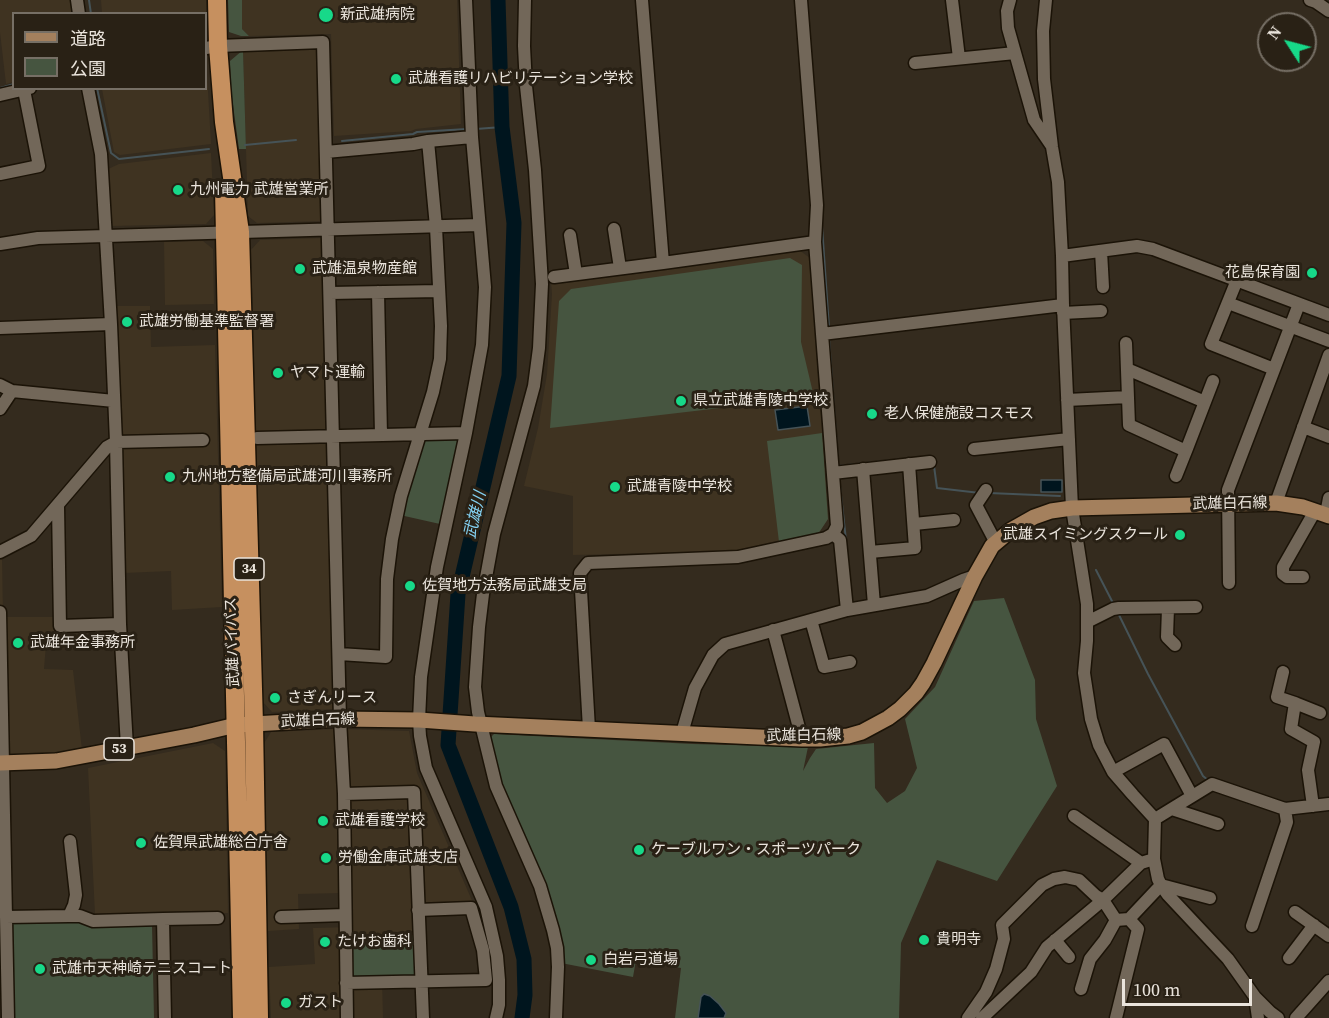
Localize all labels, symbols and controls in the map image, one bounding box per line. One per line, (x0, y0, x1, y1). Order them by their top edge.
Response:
marker: 新武雄病院 (317, 6, 335, 24)
place label: 新武雄病院 (340, 6, 415, 24)
legend (12, 12, 207, 90)
north arrow (1257, 12, 1317, 72)
text: N (1262, 21, 1286, 44)
text: 道路 (70, 26, 106, 51)
text: 公園 (70, 56, 106, 81)
place label: 武雄看護リハビリテーション学校 (408, 70, 633, 88)
marker: 武雄看護リハビリテーション学校 (389, 72, 403, 86)
place label: 九州電力 武雄営業所 (190, 181, 328, 199)
marker: 九州電力 武雄営業所 (171, 183, 185, 197)
place label: 武雄温泉物産館 (312, 260, 417, 278)
marker: 武雄温泉物産館 (293, 262, 307, 276)
place label: 花島保育園 (1225, 264, 1300, 282)
marker: 花島保育園 (1305, 266, 1319, 280)
place label: 武雄労働基準監督署 (139, 313, 274, 331)
marker: 武雄労働基準監督署 (120, 315, 134, 329)
place label: ヤマト運輸 (290, 364, 365, 382)
marker: ヤマト運輸 (271, 366, 285, 380)
place label: 県立武雄青陵中学校 (693, 392, 828, 410)
marker: 県立武雄青陵中学校 (674, 394, 688, 408)
place label: 老人保健施設コスモス (884, 405, 1034, 423)
marker: 老人保健施設コスモス (865, 407, 879, 421)
place label: 九州地方整備局武雄河川事務所 (182, 468, 392, 486)
marker: 九州地方整備局武雄河川事務所 (163, 470, 177, 484)
place label: 武雄青陵中学校 (627, 478, 732, 496)
marker: 武雄青陵中学校 (608, 480, 622, 494)
water label: 武雄川 (461, 489, 491, 541)
street label: 武雄白石線 (1192, 494, 1268, 514)
place label: 武雄スイミングスクール (1003, 526, 1168, 544)
marker: 武雄スイミングスクール (1173, 528, 1187, 542)
road number: 34 (234, 558, 264, 580)
place label: 佐賀地方法務局武雄支局 (422, 577, 587, 595)
marker: 佐賀地方法務局武雄支局 (403, 579, 417, 593)
street label: 武雄バイパス (222, 597, 244, 687)
place label: 武雄年金事務所 (30, 634, 135, 652)
marker: 武雄年金事務所 (11, 636, 25, 650)
place label: さぎんリース (287, 689, 377, 707)
marker: さぎんリース (268, 691, 282, 705)
street label: 武雄白石線 (280, 711, 356, 731)
street label: 武雄白石線 (766, 726, 842, 746)
road number: 53 (104, 738, 134, 760)
place label: 武雄看護学校 (335, 812, 425, 830)
marker: 武雄看護学校 (316, 814, 330, 828)
place label: 佐賀県武雄総合庁舎 (153, 834, 288, 852)
marker: 佐賀県武雄総合庁舎 (134, 836, 148, 850)
place label: ケーブルワン・スポーツパーク (651, 841, 861, 859)
marker: ケーブルワン・スポーツパーク (632, 843, 646, 857)
place label: 労働金庫武雄支店 (338, 849, 458, 867)
marker: 労働金庫武雄支店 (319, 851, 333, 865)
place label: 貴明寺 (936, 931, 981, 949)
place label: たけお歯科 (337, 933, 412, 951)
marker: 貴明寺 (917, 933, 931, 947)
marker: たけお歯科 (318, 935, 332, 949)
place label: 白岩弓道場 (603, 951, 678, 969)
marker: 白岩弓道場 (584, 953, 598, 967)
place label: 武雄市天神崎テニスコート (52, 960, 232, 978)
marker: 武雄市天神崎テニスコート (33, 962, 47, 976)
scale bar (1125, 967, 1256, 1005)
text: 100 m (1133, 977, 1180, 1002)
place label: ガスト (298, 994, 343, 1012)
marker: ガスト (279, 996, 293, 1010)

